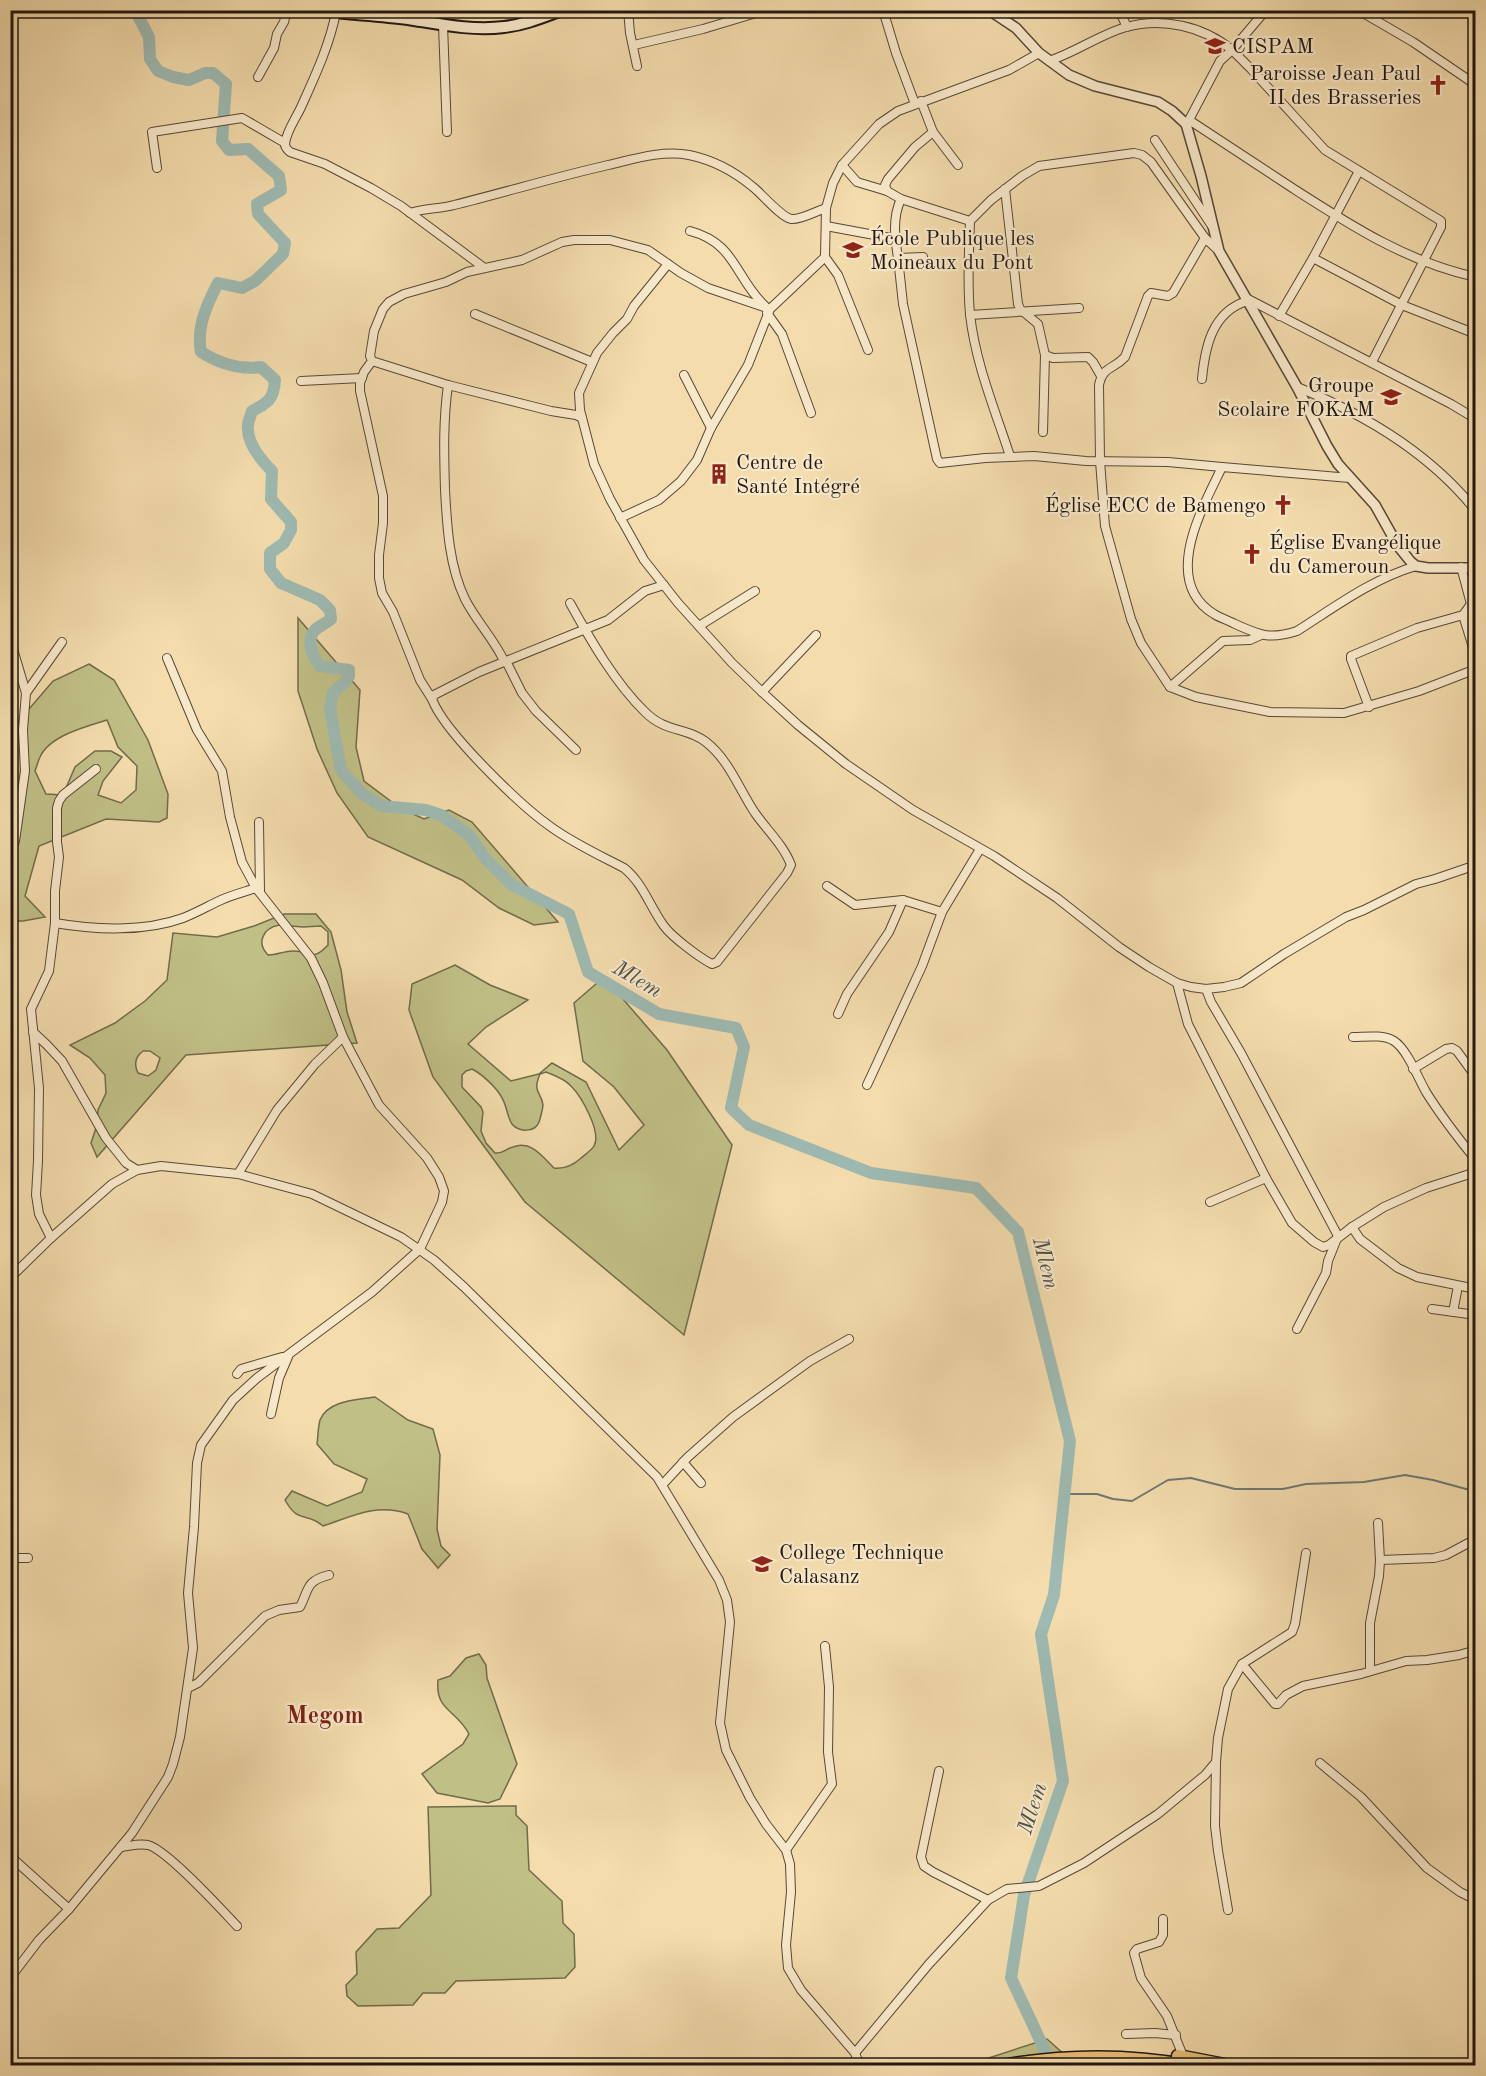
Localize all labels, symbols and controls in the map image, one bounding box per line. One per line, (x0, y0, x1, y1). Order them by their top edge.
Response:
school or university icon: CISPAM (1203, 34, 1227, 58)
place label: CISPAM (1232, 37, 1314, 58)
place label: Paroisse Jean Paul II des Brasseries (1250, 64, 1421, 109)
church icon: Paroisse Jean Paul II des Brasseries (1426, 73, 1450, 97)
place label: École Publique les Moineaux du Pont (870, 225, 1035, 274)
school or university icon: École Publique les Moineaux du Pont (841, 238, 865, 262)
place label: Groupe Scolaire FOKAM (1217, 376, 1374, 421)
school or university icon: Groupe Scolaire FOKAM (1379, 385, 1403, 409)
place label: Centre de Santé Intégré (736, 453, 860, 498)
building icon: Centre de Santé Intégré (707, 462, 731, 486)
place label: Église ECC de Bamengo (1045, 492, 1266, 517)
church icon: Église ECC de Bamengo (1271, 493, 1295, 517)
place label: Église Evangélique du Cameroun (1269, 529, 1441, 578)
church icon: Église Evangélique du Cameroun (1240, 542, 1264, 566)
water label: Mlem (608, 957, 666, 1003)
water label: Mlem (1028, 1234, 1062, 1292)
place label: College Technique Calasanz (779, 1543, 944, 1588)
school or university icon: College Technique Calasanz (750, 1552, 774, 1576)
district label: Megom (286, 1705, 364, 1729)
water label: Mlem (1014, 1780, 1052, 1838)

